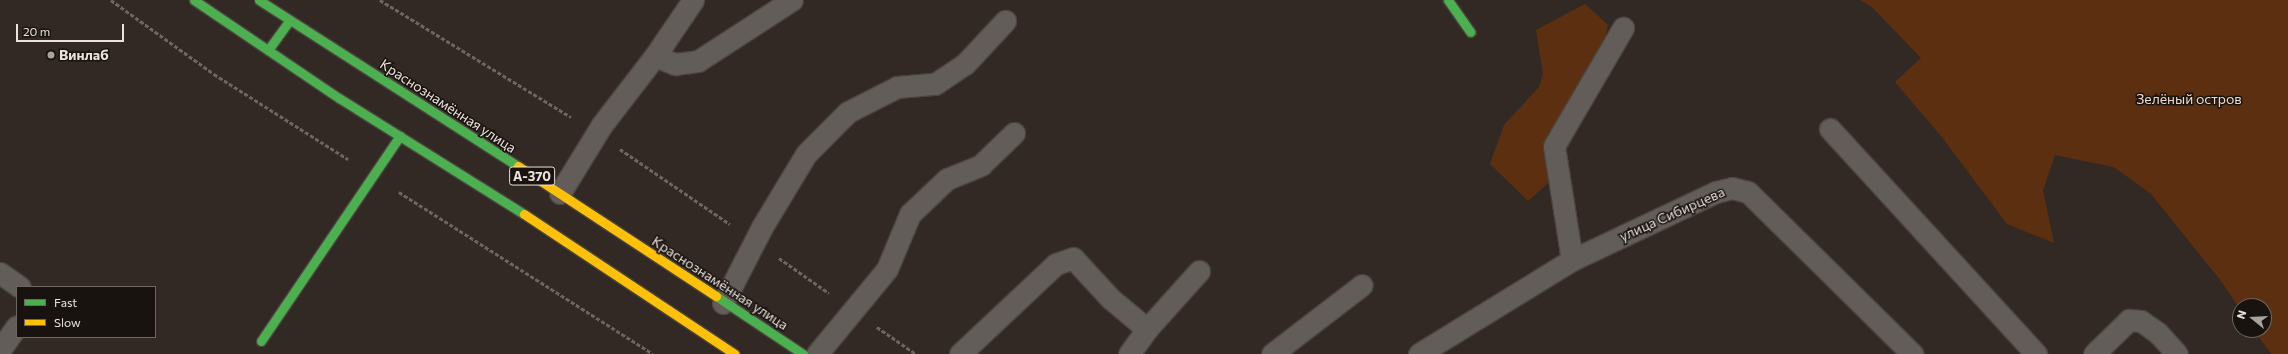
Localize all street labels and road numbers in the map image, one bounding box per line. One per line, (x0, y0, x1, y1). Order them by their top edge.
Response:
street label: Краснознамённая улица (377, 56, 519, 156)
road number: А-370 (509, 165, 555, 187)
street label: улица Сибирцева (1617, 183, 1727, 245)
street label: Краснознамённая улица (649, 233, 791, 333)

